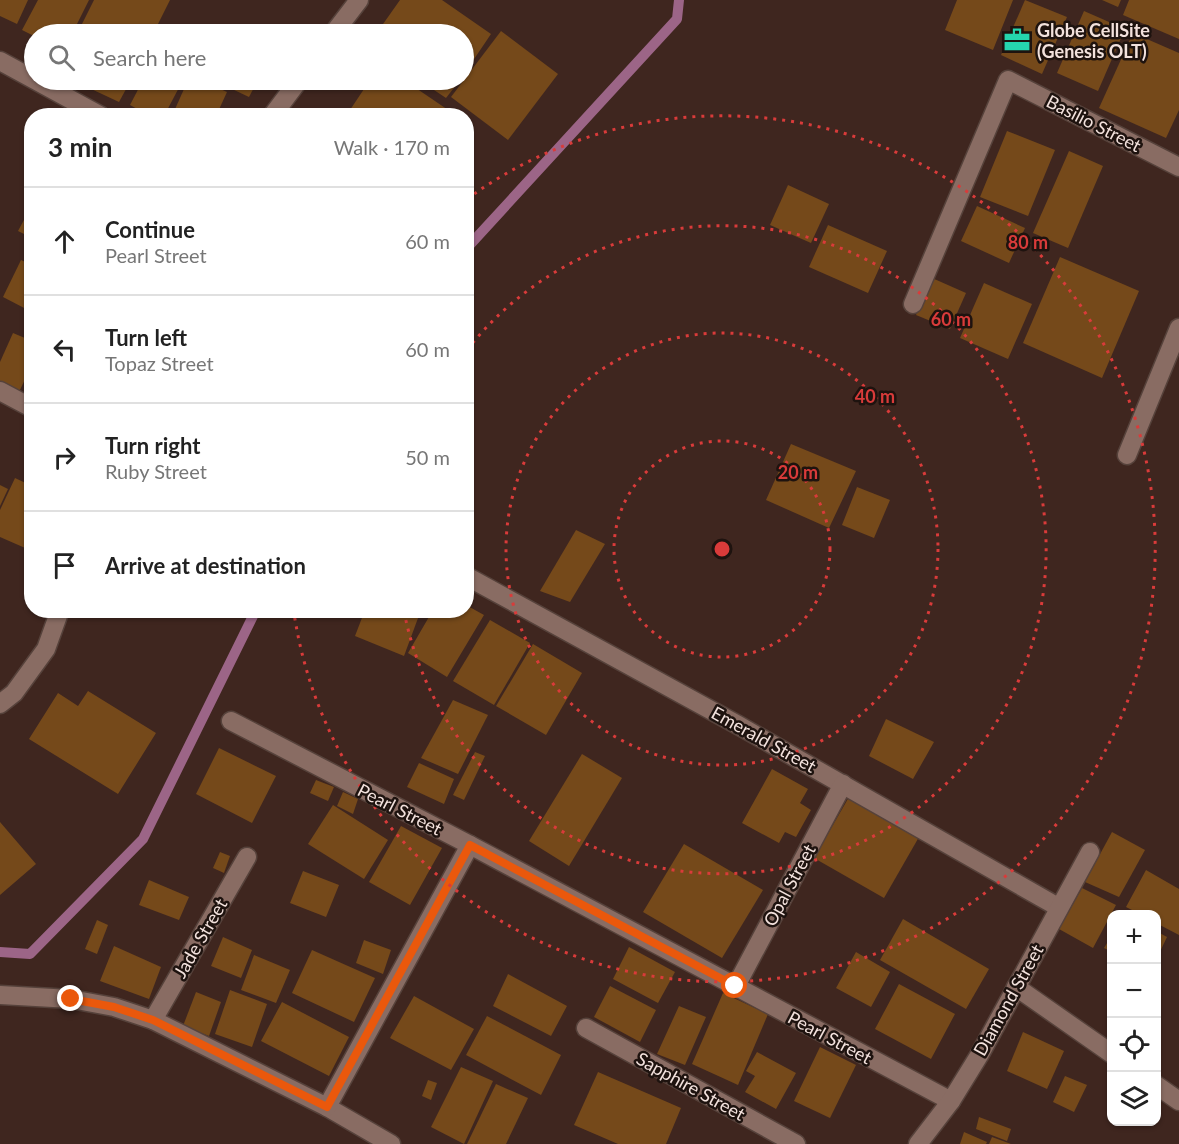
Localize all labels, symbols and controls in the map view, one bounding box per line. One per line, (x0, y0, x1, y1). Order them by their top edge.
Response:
place label: Globe CellSite (Genesis OLT) (1037, 19, 1150, 62)
search box (24, 24, 474, 90)
office icon: Globe CellSite (Genesis OLT) (1002, 25, 1032, 55)
icon: search (45, 41, 78, 74)
text: Search here (93, 44, 206, 71)
street label: Basilio Street (1043, 90, 1146, 157)
text: 3 min (48, 131, 112, 163)
text: Walk · 170 m (334, 135, 450, 159)
text: Continue (105, 216, 195, 243)
icon: ahead (48, 225, 81, 258)
text: 60 m (405, 229, 450, 253)
text: 80 m (1008, 231, 1048, 253)
text: Pearl Street (105, 243, 207, 267)
text: 60 m (931, 308, 971, 330)
text: Turn left (105, 324, 187, 351)
icon: left (48, 333, 81, 366)
text: 60 m (405, 337, 450, 361)
text: Topaz Street (105, 351, 214, 375)
text: 40 m (855, 385, 895, 407)
text: Turn right (105, 432, 200, 459)
icon: right (48, 441, 81, 474)
text: 50 m (405, 445, 450, 469)
text: Ruby Street (105, 459, 207, 483)
text: 20 m (778, 461, 818, 483)
centre of rings (712, 539, 732, 559)
icon: arrive (48, 549, 81, 582)
text: Arrive at destination (105, 552, 306, 579)
street label: Emerald Street (708, 701, 821, 777)
street label: Pearl Street (354, 778, 446, 840)
street label: Opal Street (758, 840, 820, 930)
street label: Jade Street (169, 894, 232, 982)
map controls (1107, 910, 1161, 1126)
button: + (1107, 910, 1161, 964)
street label: Diamond Street (968, 940, 1048, 1060)
button: − (1107, 964, 1161, 1018)
route start (721, 972, 747, 998)
route end (57, 985, 83, 1011)
street label: Pearl Street (784, 1006, 876, 1068)
button: locate (1107, 1018, 1161, 1072)
street label: Sapphire Street (633, 1047, 750, 1125)
button: layers (1107, 1072, 1161, 1126)

